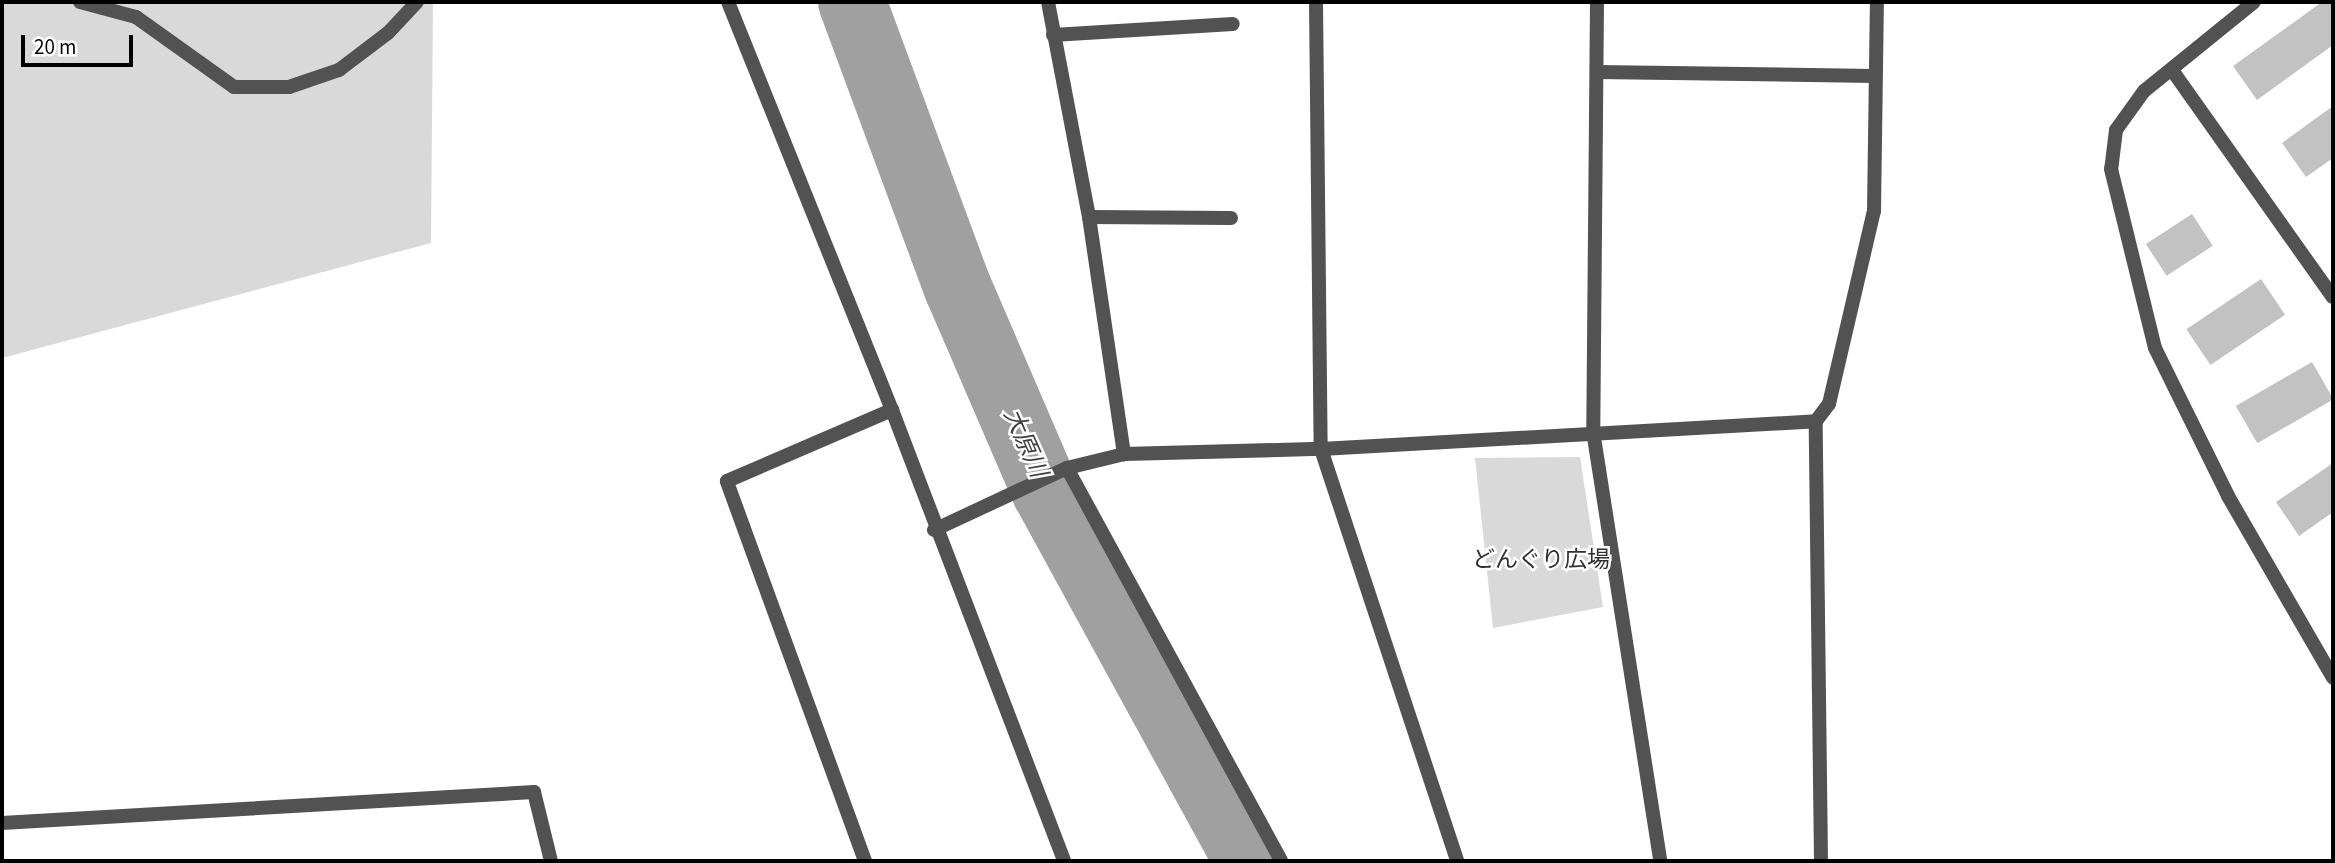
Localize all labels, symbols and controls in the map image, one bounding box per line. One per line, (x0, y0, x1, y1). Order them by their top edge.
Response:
scale bar (24, 21, 136, 65)
text: 20 m (34, 32, 76, 62)
water label: 大原川 (997, 404, 1053, 482)
park label: どんぐり広場 (1472, 546, 1610, 574)

